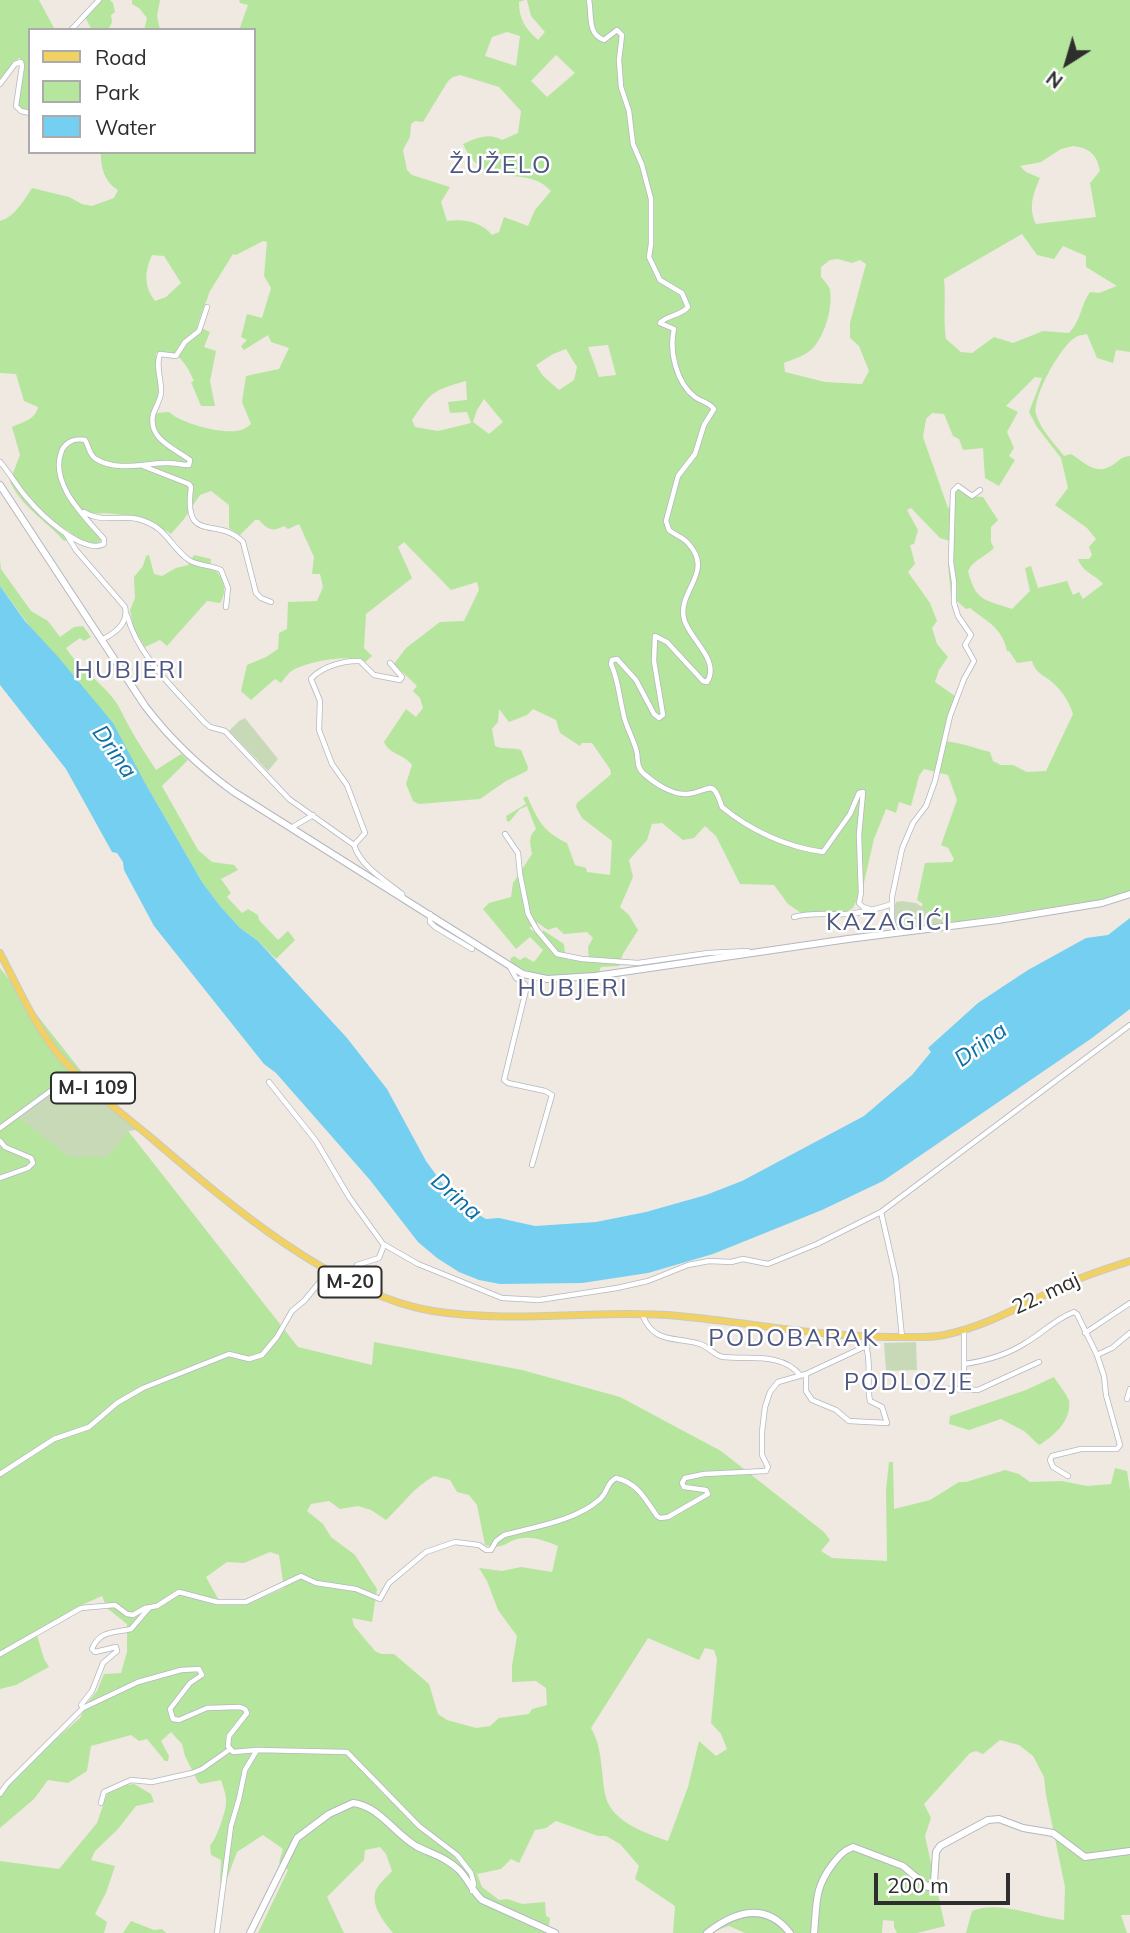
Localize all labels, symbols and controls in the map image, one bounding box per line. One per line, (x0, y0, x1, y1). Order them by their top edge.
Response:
legend (28, 28, 256, 154)
north arrow (1032, 28, 1102, 98)
text: Road (95, 44, 146, 70)
text: N (1041, 66, 1067, 94)
text: Park (95, 79, 139, 105)
text: Water (95, 114, 156, 140)
district label: ŽUŽELO (450, 152, 552, 180)
district label: HUBJERI (75, 657, 185, 685)
water label: Drina (86, 720, 142, 784)
district label: KAZAGIĆI (827, 909, 951, 937)
district label: HUBJERI (518, 975, 628, 1003)
water label: Drina (949, 1017, 1013, 1073)
road number: M-I 109 (51, 1072, 135, 1104)
water label: Drina (425, 1167, 487, 1227)
road number: M-20 (318, 1266, 382, 1298)
street label: 22. maj (1008, 1267, 1084, 1321)
district label: PODOBARAK (709, 1325, 879, 1353)
district label: PODLOZJE (845, 1369, 973, 1397)
scale bar (878, 1860, 1014, 1904)
text: 200 m (887, 1872, 949, 1898)

